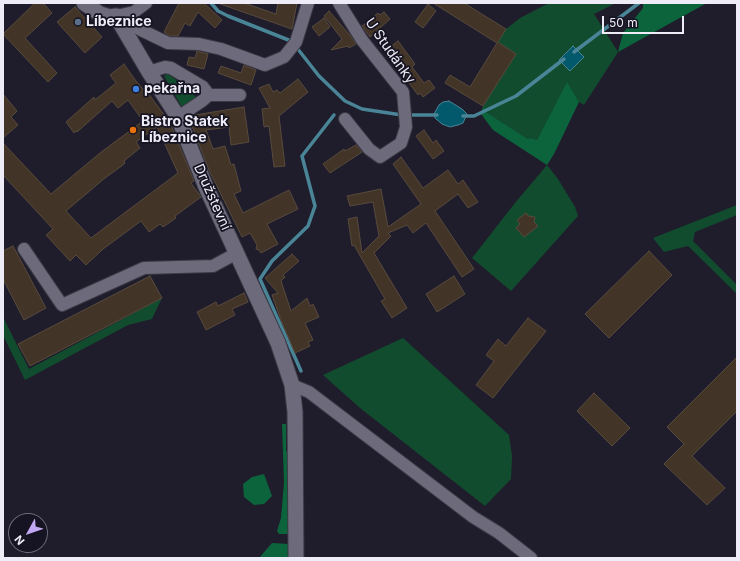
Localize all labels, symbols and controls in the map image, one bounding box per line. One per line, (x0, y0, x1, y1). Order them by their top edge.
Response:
scale bar (604, 8, 686, 34)
place label: Líbeznice (86, 14, 152, 30)
street label: U Studánky (361, 15, 419, 87)
text: 50 m (609, 15, 638, 30)
marker: Líbeznice (73, 17, 83, 27)
place label: pekařna (144, 81, 200, 97)
marker: pekařna (131, 84, 141, 94)
place label: Bistro Statek Líbeznice (141, 114, 228, 146)
marker: Bistro Statek Líbeznice (128, 125, 138, 135)
street label: Družstevní (190, 161, 234, 233)
north arrow (8, 513, 48, 553)
text: N (12, 532, 28, 548)

